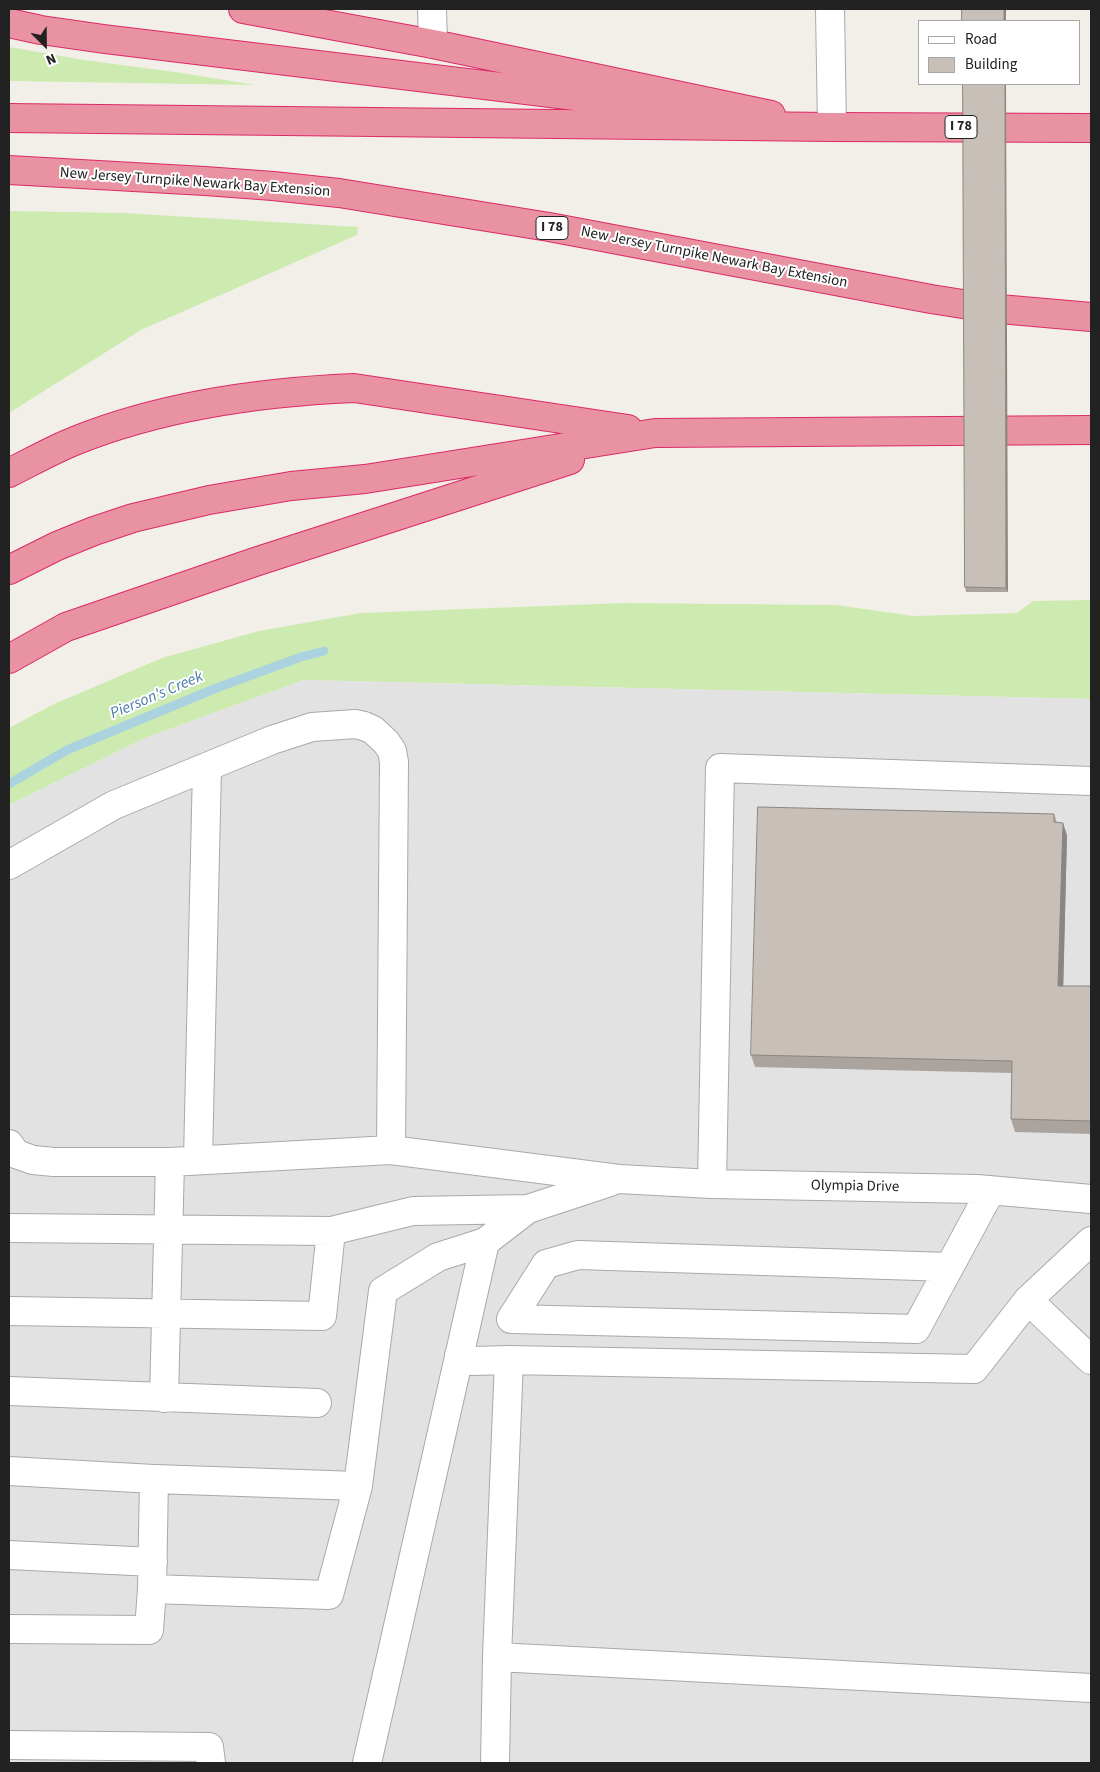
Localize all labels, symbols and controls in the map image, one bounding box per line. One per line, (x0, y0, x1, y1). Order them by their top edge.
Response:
north arrow (20, 20, 70, 70)
legend (918, 20, 1080, 85)
text: Road (965, 29, 997, 50)
text: N (43, 48, 59, 70)
text: Building (965, 54, 1017, 75)
road number: I 78 (945, 115, 977, 138)
street label: New Jersey Turnpike Newark Bay Extension (59, 165, 331, 201)
road number: I 78 (536, 217, 568, 240)
street label: New Jersey Turnpike Newark Bay Extension (579, 223, 849, 293)
water label: Pierson's Creek (108, 668, 206, 724)
street label: Olympia Drive (811, 1177, 899, 1197)

